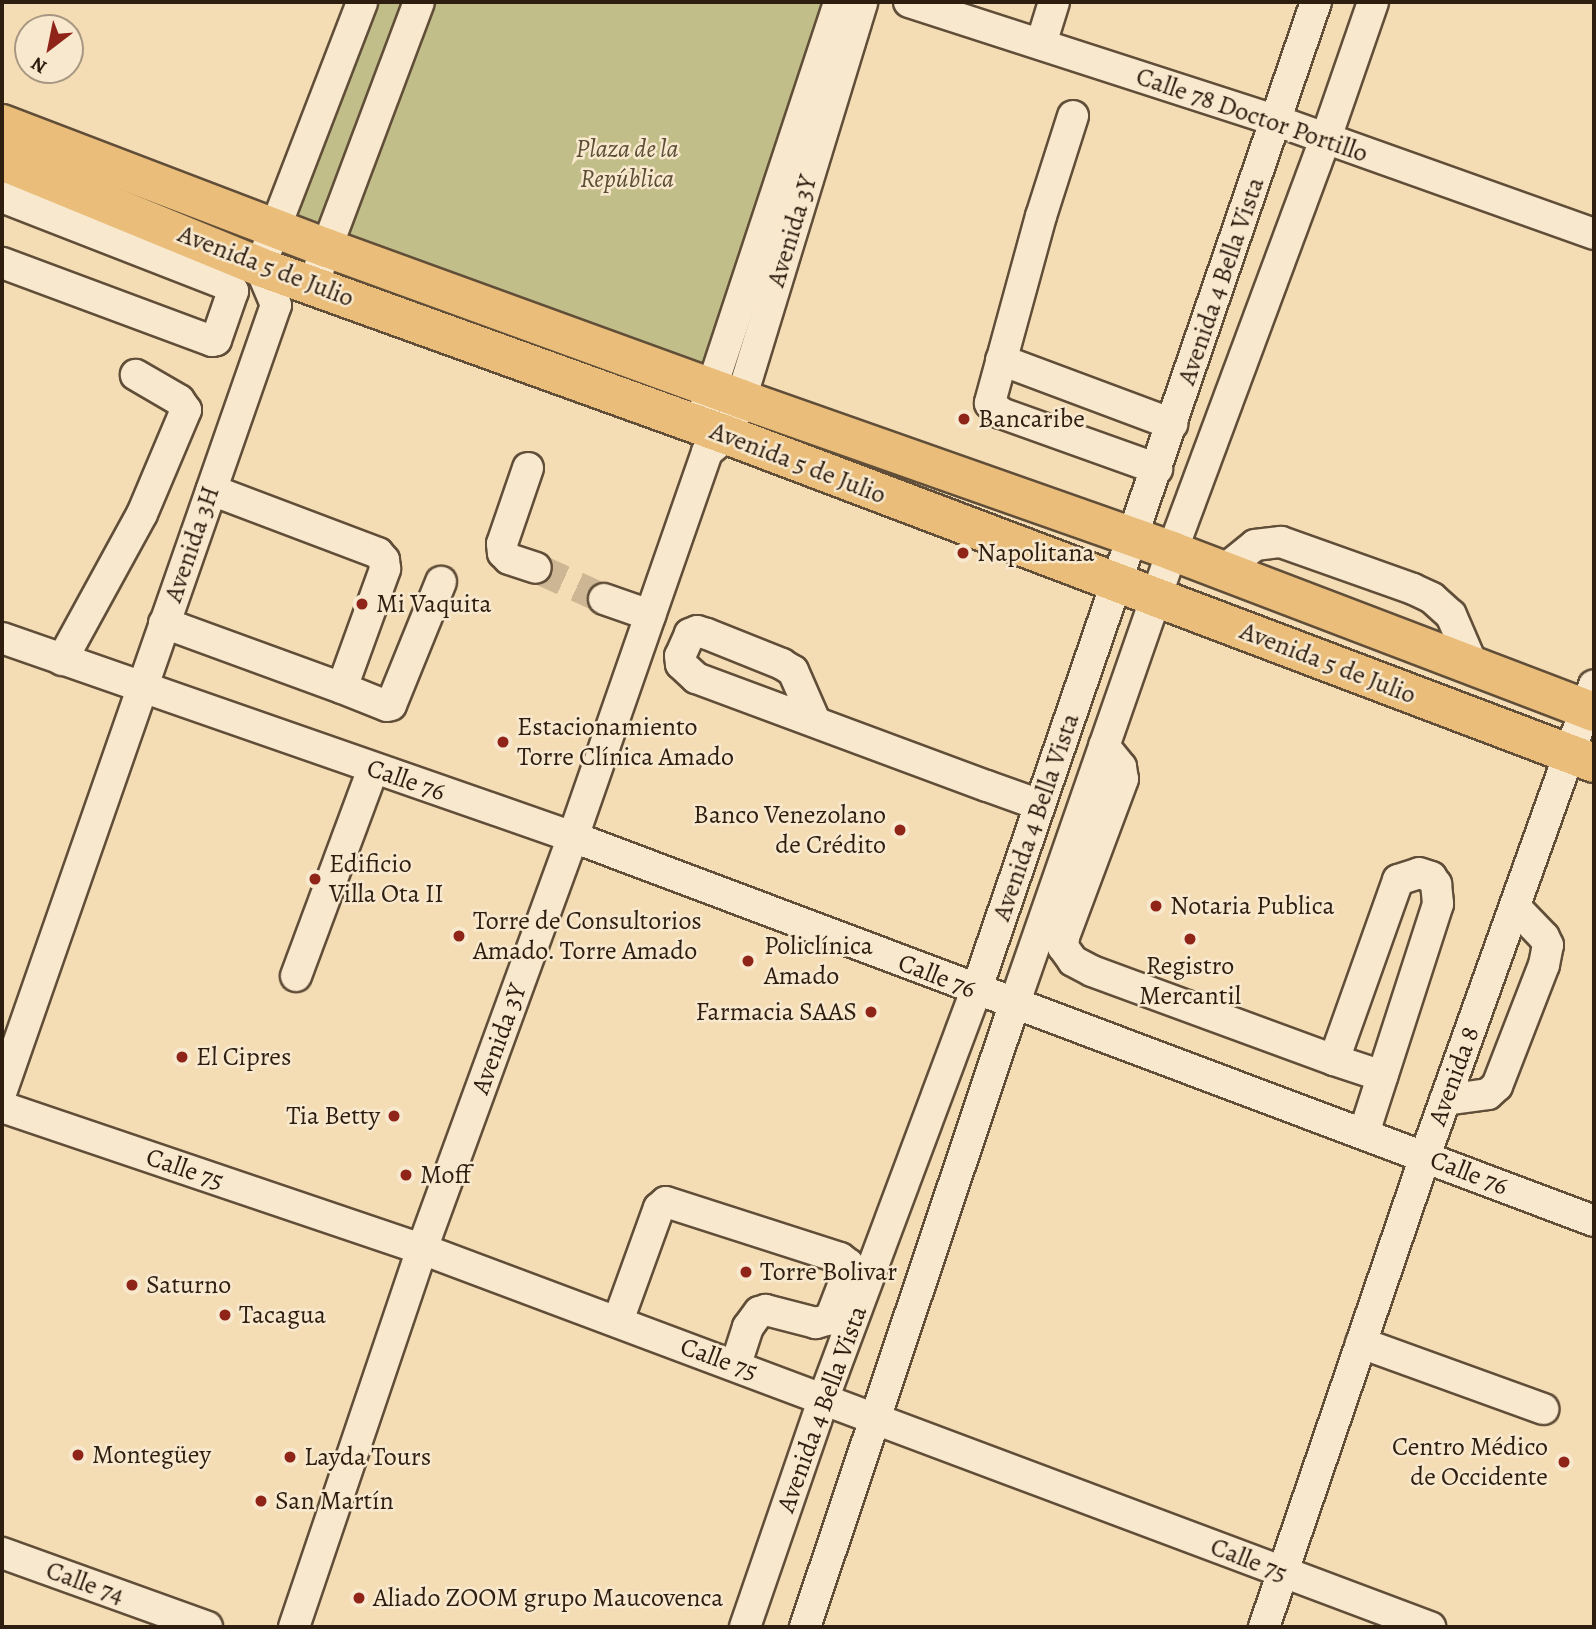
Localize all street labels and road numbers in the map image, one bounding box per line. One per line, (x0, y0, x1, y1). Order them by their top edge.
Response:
street label: Calle 78 Doctor Portillo (1132, 61, 1372, 169)
street label: Avenida 3Y (760, 171, 824, 291)
street label: Avenida 4 Bella Vista (1171, 173, 1271, 389)
street label: Avenida 5 de Julio (174, 218, 358, 314)
street label: Avenida 5 de Julio (706, 415, 890, 511)
street label: Avenida 3H (158, 482, 226, 606)
street label: Avenida 5 de Julio (1236, 615, 1420, 711)
street label: Avenida 4 Bella Vista (986, 709, 1086, 925)
street label: Calle 76 (363, 752, 449, 808)
street label: Calle 76 (894, 947, 980, 1005)
street label: Avenida 3Y (465, 980, 533, 1098)
street label: Avenida 8 (1422, 1022, 1486, 1130)
street label: Calle 75 (142, 1141, 228, 1197)
street label: Calle 76 (1426, 1144, 1512, 1202)
street label: Avenida 4 Bella Vista (770, 1302, 874, 1516)
street label: Calle 75 (676, 1331, 762, 1387)
street label: Calle 75 (1206, 1531, 1292, 1589)
street label: Calle 74 (42, 1555, 128, 1611)

